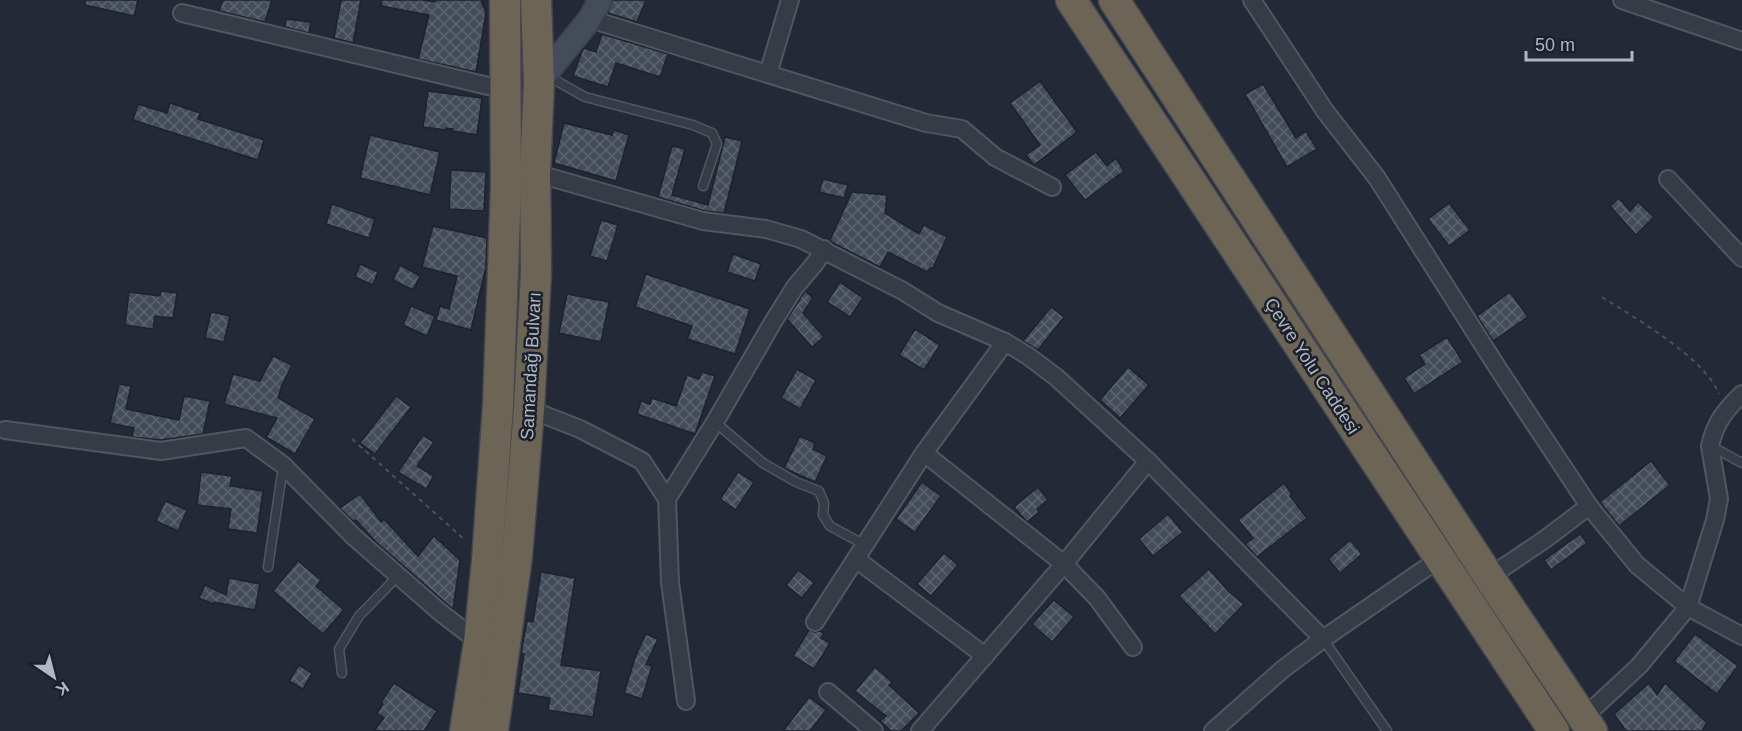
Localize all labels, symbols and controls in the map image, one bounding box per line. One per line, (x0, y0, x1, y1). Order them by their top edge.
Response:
scale bar (1526, 24, 1632, 62)
text: 50 m (1535, 35, 1575, 55)
street label: Samandağ Bulvarı (517, 292, 545, 440)
street label: Çevre Yolu Caddesi (1261, 294, 1363, 438)
north arrow (24, 647, 84, 707)
text: K (52, 679, 72, 699)

